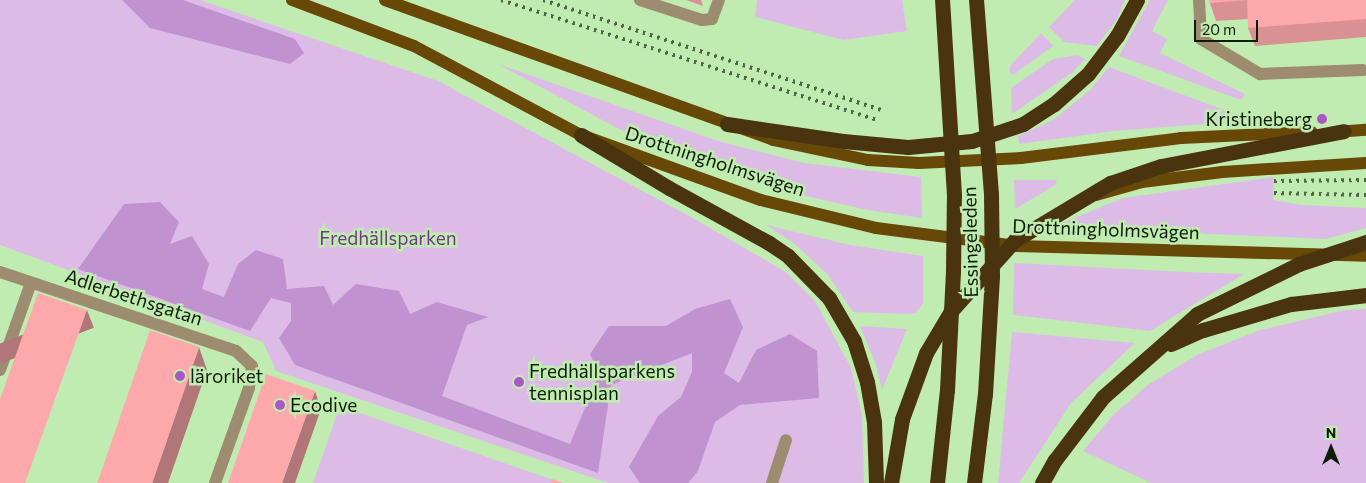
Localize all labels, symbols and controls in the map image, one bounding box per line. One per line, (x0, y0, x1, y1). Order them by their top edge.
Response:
scale bar (1196, 10, 1260, 42)
text: 20 m (1202, 20, 1236, 38)
place label: Kristineberg (1205, 108, 1312, 130)
marker: Kristineberg (1316, 113, 1328, 125)
street label: Drottningholmsvägen (622, 121, 808, 201)
street label: Essingeleden (958, 186, 982, 298)
street label: Drottningholmsvägen (1012, 214, 1200, 244)
park label: Fredhällsparken (319, 227, 457, 249)
street label: Adlerbethsgatan (62, 264, 206, 330)
place label: Fredhällsparkens tennisplan (529, 360, 675, 404)
place label: läroriket (190, 365, 263, 387)
marker: läroriket (174, 370, 186, 382)
marker: Fredhällsparkens tennisplan (513, 376, 525, 388)
place label: Ecodive (290, 394, 357, 416)
marker: Ecodive (274, 399, 286, 411)
north arrow (1306, 423, 1356, 473)
text: N (1326, 424, 1336, 441)

